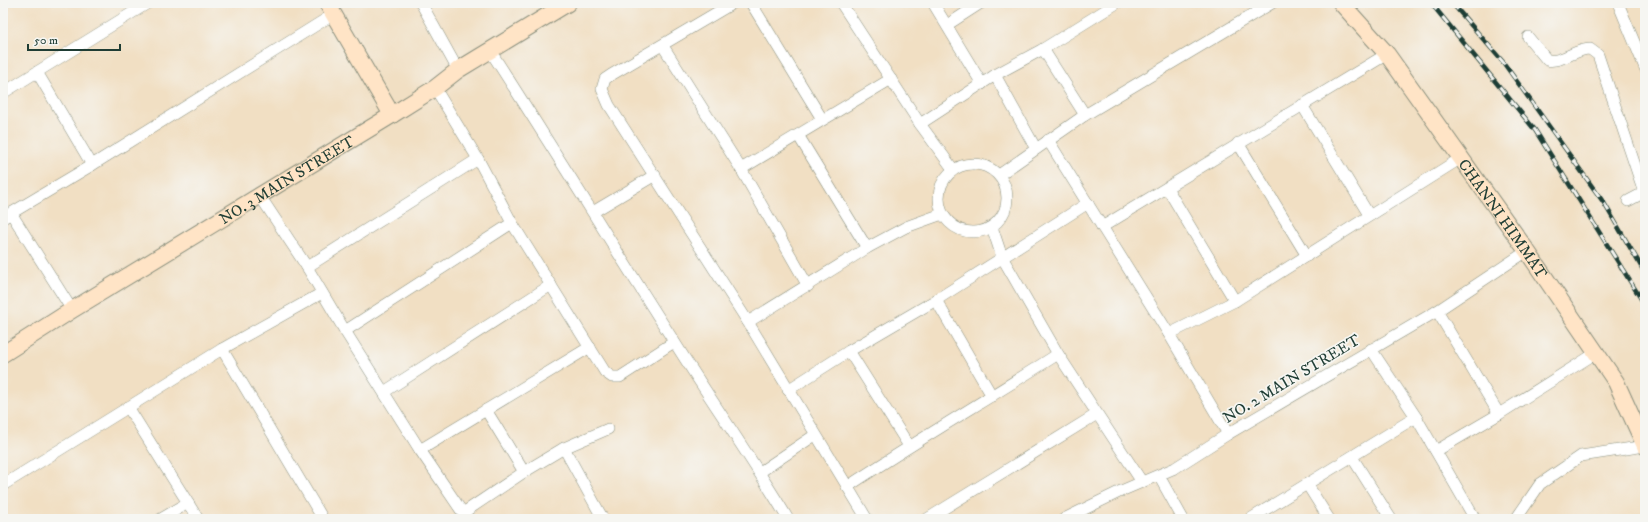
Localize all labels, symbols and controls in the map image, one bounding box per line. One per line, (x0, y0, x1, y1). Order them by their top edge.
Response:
scale bar (28, 26, 120, 52)
text: 50 m (34, 33, 58, 48)
street label: NO. 3 MAIN STREET (216, 131, 358, 229)
street label: CHANNI HIMMAT (1454, 155, 1552, 282)
street label: NO. 2 MAIN STREET (1219, 330, 1364, 428)

